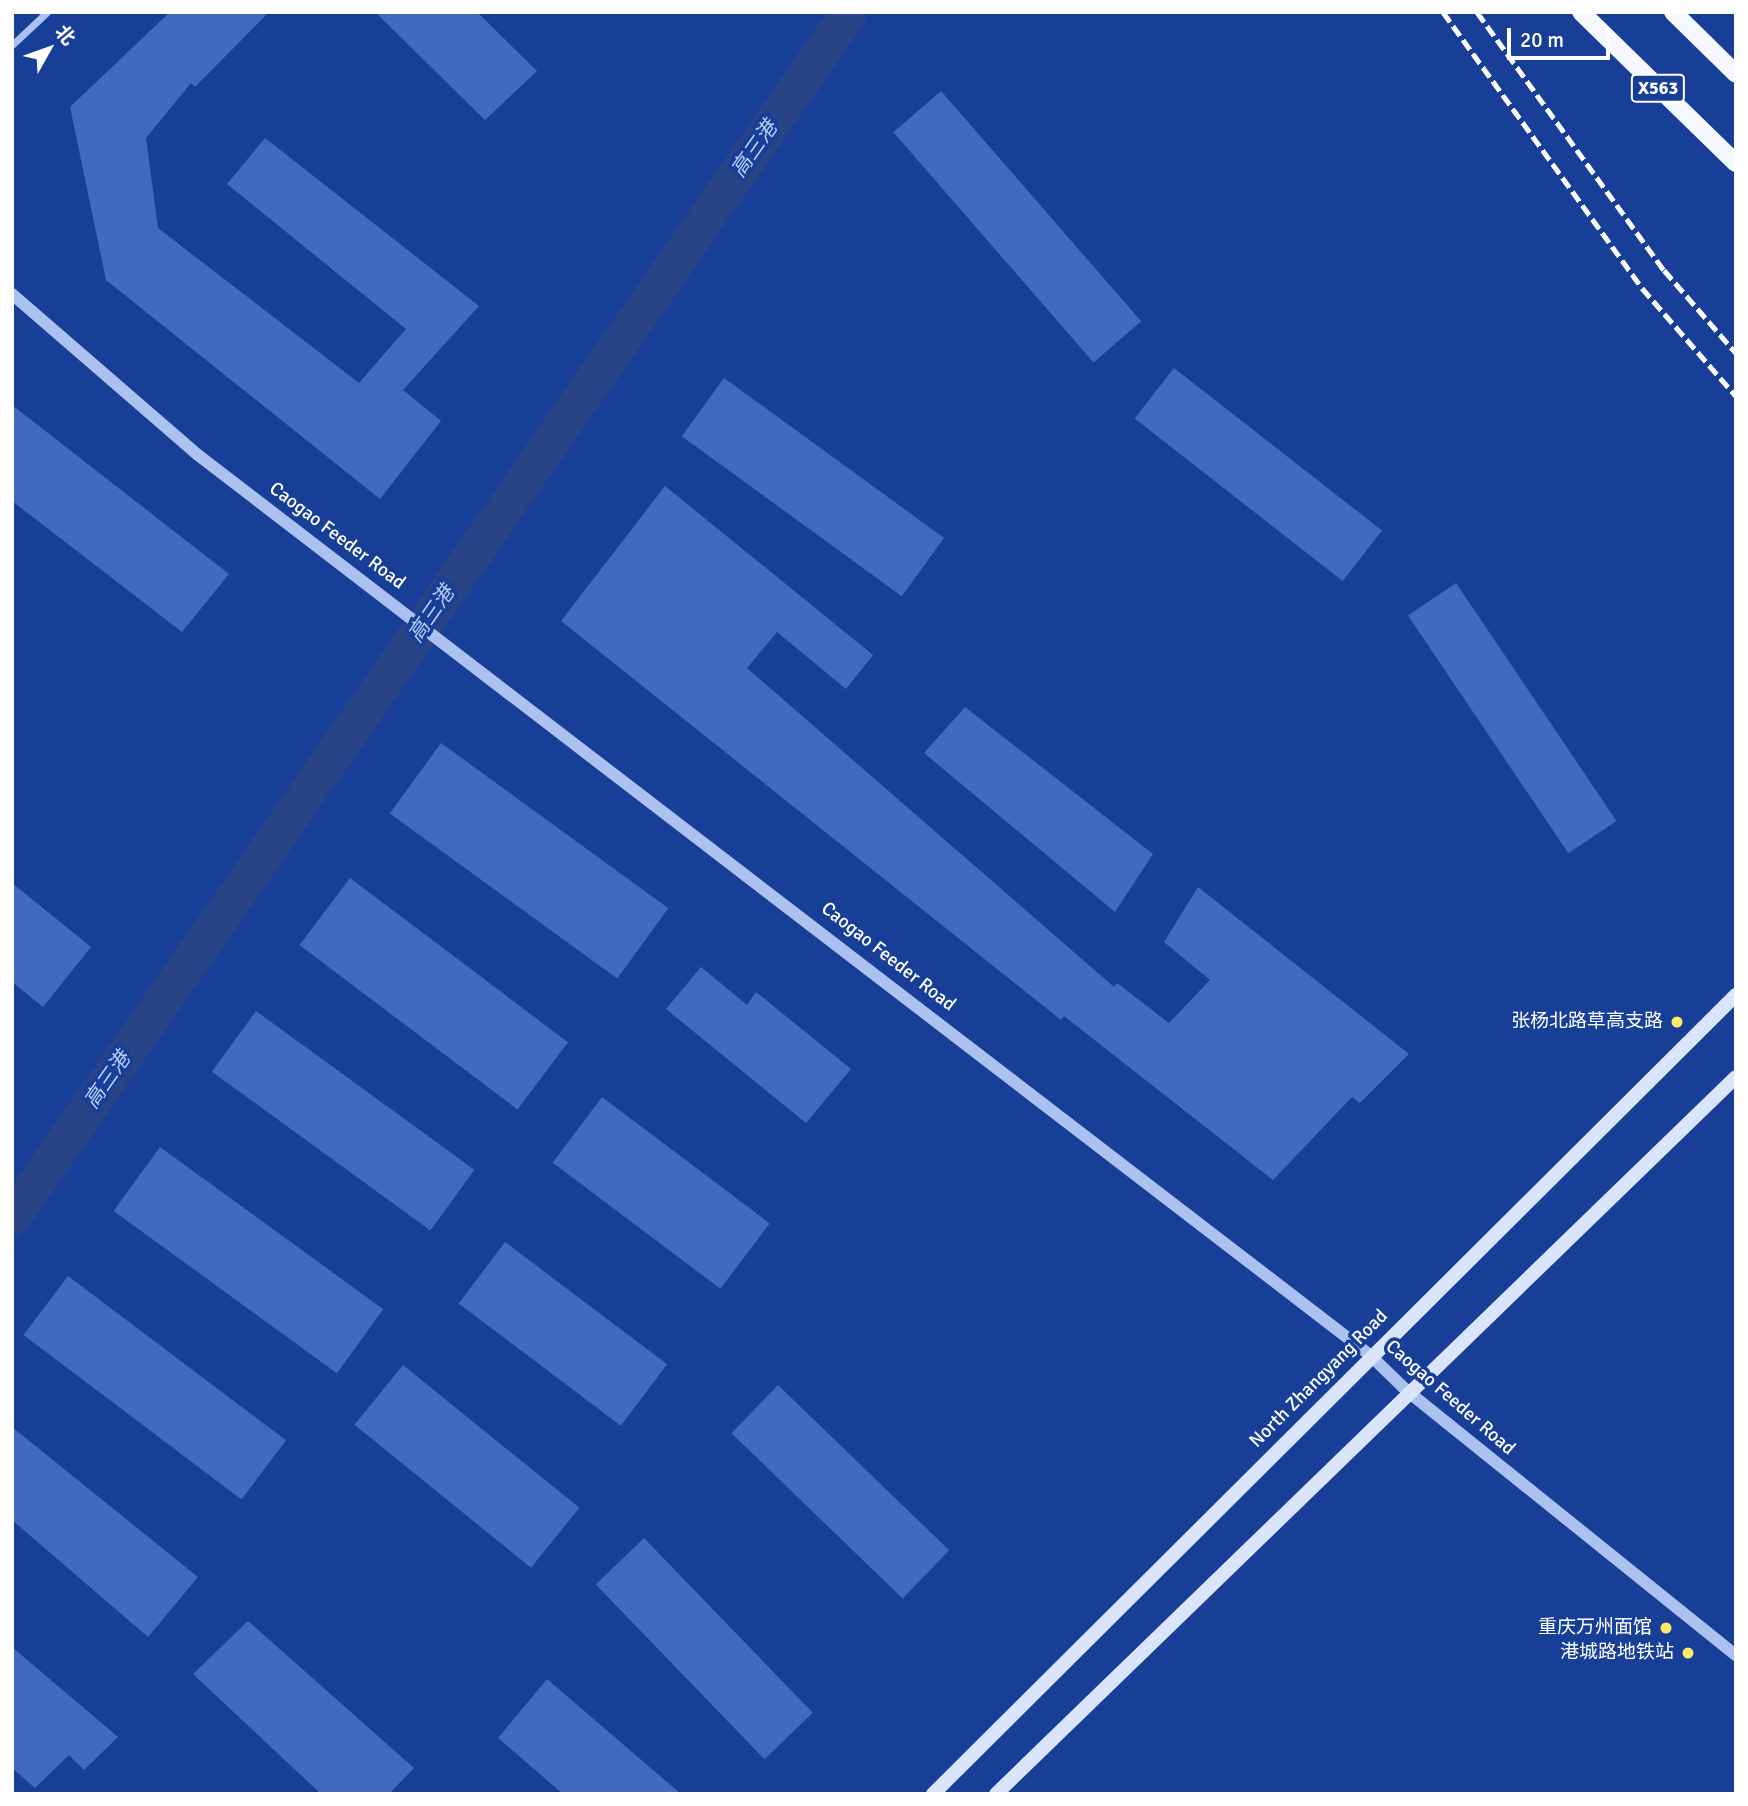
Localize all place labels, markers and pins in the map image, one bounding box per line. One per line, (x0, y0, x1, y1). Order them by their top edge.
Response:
place label: 张杨北路草高支路 (1511, 1011, 1663, 1033)
marker: 张杨北路草高支路 (1669, 1014, 1685, 1030)
place label: 重庆万州面馆 (1538, 1617, 1652, 1639)
marker: 重庆万州面馆 (1658, 1620, 1674, 1636)
place label: 港城路地铁站 (1560, 1642, 1674, 1664)
marker: 港城路地铁站 (1680, 1645, 1696, 1661)

